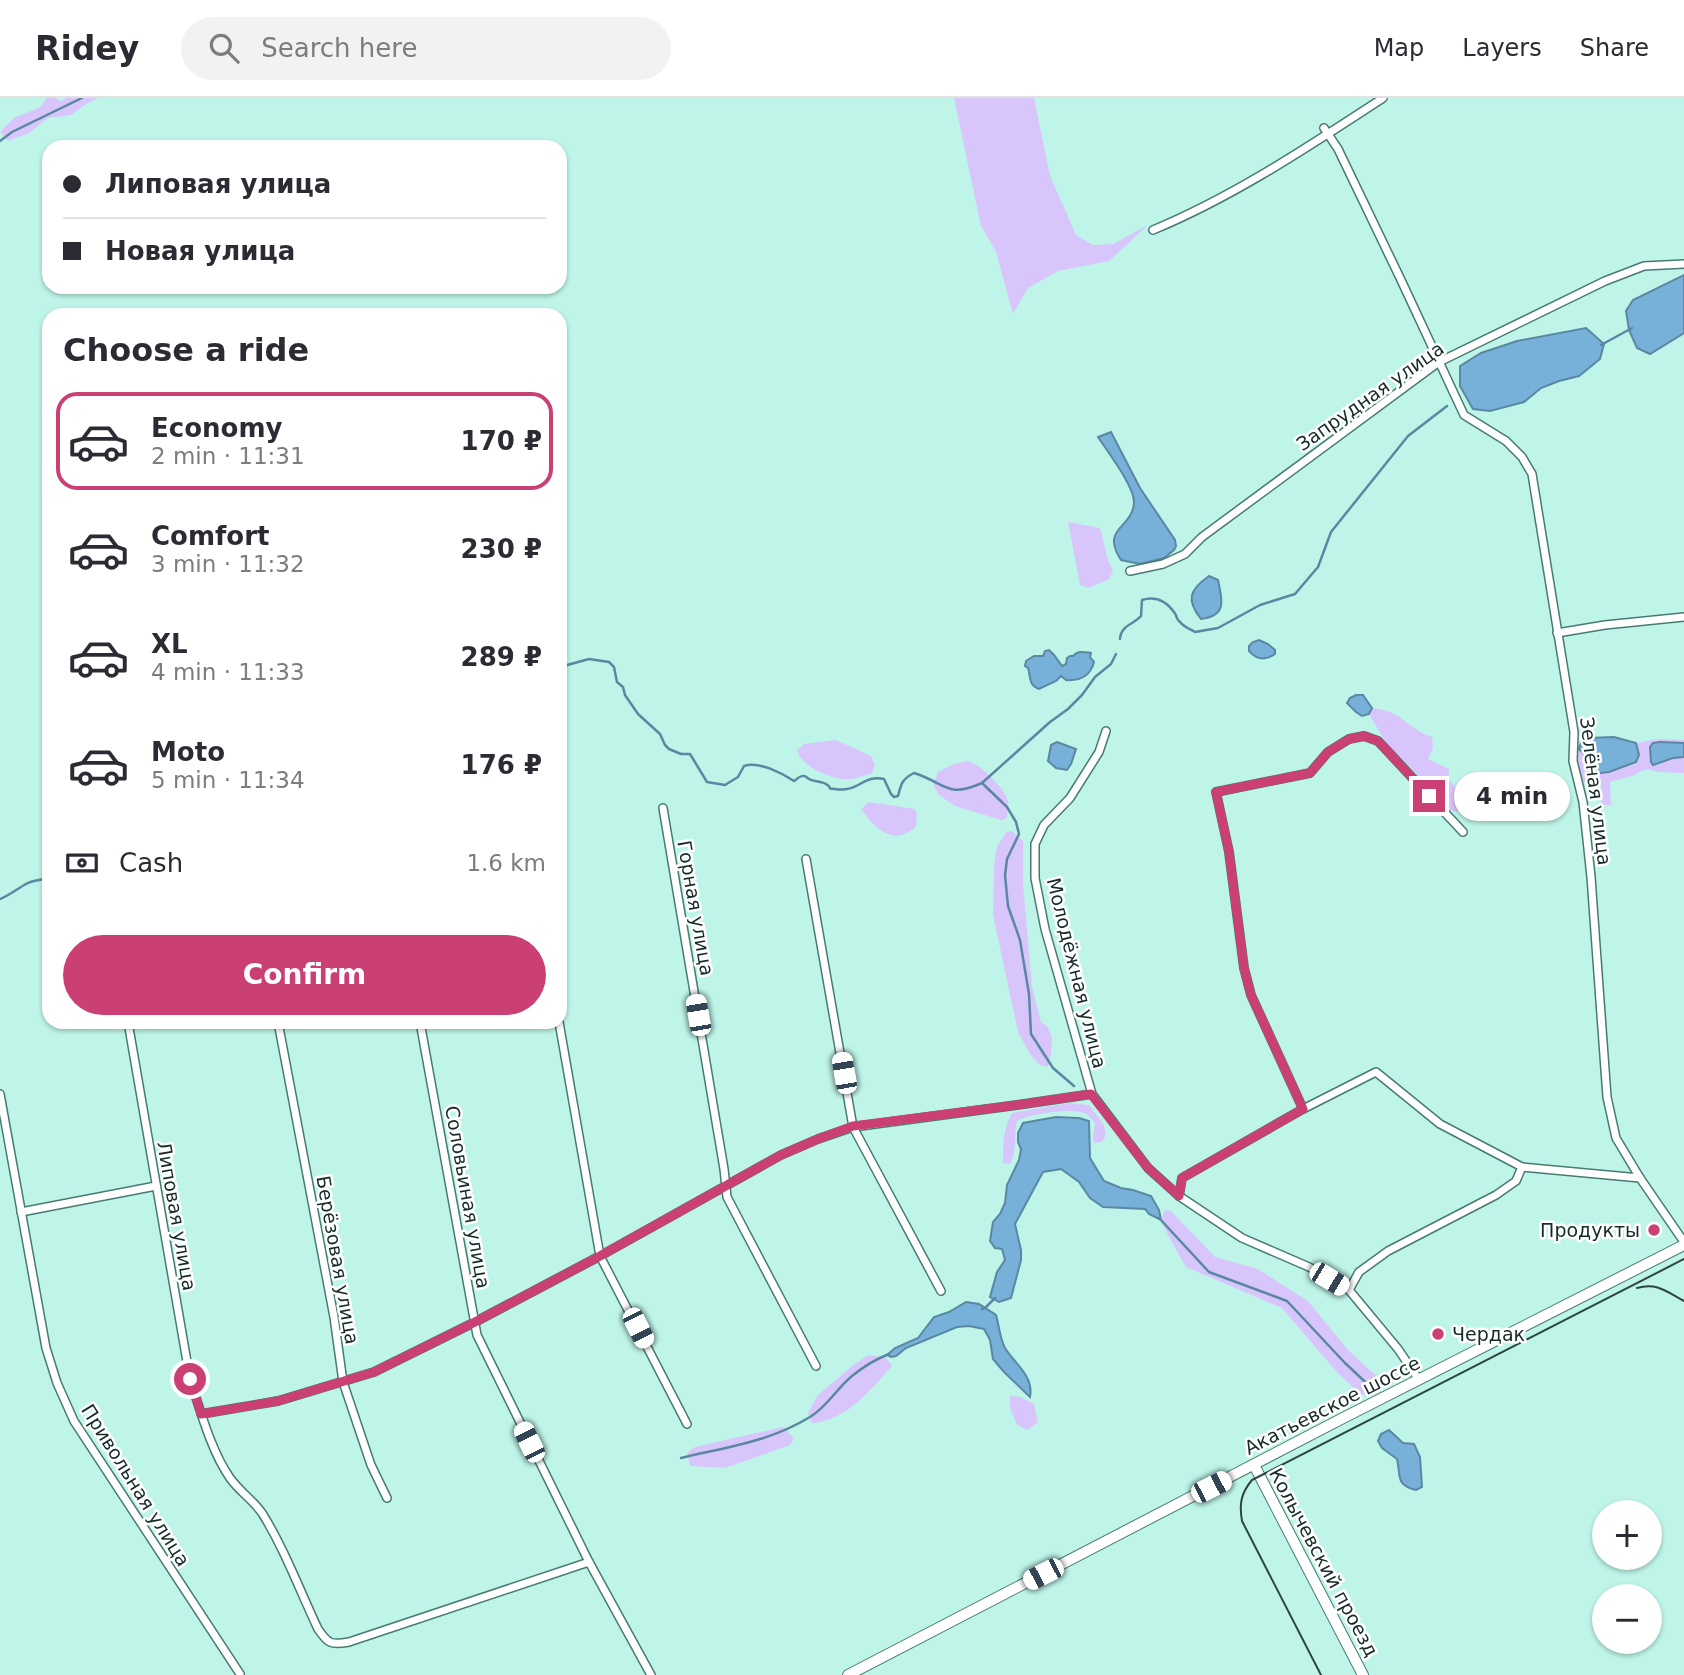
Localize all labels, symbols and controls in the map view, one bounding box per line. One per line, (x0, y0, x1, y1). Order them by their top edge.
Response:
search box (181, 17, 671, 80)
text: Ridey (35, 29, 139, 68)
icon: search (205, 29, 243, 67)
text: Search here (261, 33, 417, 63)
text: Map (1374, 34, 1424, 62)
text: Layers (1462, 34, 1542, 62)
text: Share (1580, 34, 1649, 62)
text: Липовая улица (105, 169, 331, 199)
text: Новая улица (105, 236, 295, 266)
text: Choose a ride (63, 331, 309, 369)
street label: Запрудная улица (1292, 337, 1448, 455)
icon: car (67, 410, 130, 473)
text: Economy (151, 413, 282, 443)
text: 170 ₽ (461, 426, 542, 456)
text: 2 min · 11:31 (151, 443, 305, 469)
icon: car (67, 518, 130, 581)
text: Comfort (151, 521, 269, 551)
text: 230 ₽ (461, 534, 542, 564)
text: 3 min · 11:32 (151, 551, 305, 577)
icon: car (67, 626, 130, 689)
text: XL (151, 629, 188, 659)
text: 289 ₽ (461, 642, 542, 672)
text: 4 min · 11:33 (151, 659, 305, 685)
street label: Зелёная улица (1576, 715, 1616, 867)
icon: car (67, 734, 130, 797)
text: Moto (151, 737, 225, 767)
text: 176 ₽ (461, 750, 542, 780)
text: 5 min · 11:34 (151, 767, 305, 793)
callout: 4 min (1454, 772, 1569, 820)
route end (1413, 780, 1445, 812)
text: 4 min (1476, 783, 1548, 809)
street label: Горная улица (673, 839, 719, 977)
icon: cash (63, 844, 101, 882)
text: Cash (119, 848, 183, 878)
text: 1.6 km (466, 850, 546, 876)
street label: Молодёжная улица (1043, 875, 1111, 1071)
button: Confirm (63, 935, 546, 1015)
car (685, 992, 712, 1038)
car (831, 1050, 858, 1096)
street label: Соловьиная улица (441, 1104, 495, 1290)
street label: Липовая улица (153, 1140, 201, 1292)
street label: Берёзовая улица (312, 1174, 364, 1346)
place label: Продукты (1540, 1219, 1640, 1241)
marker: Продукты (1646, 1222, 1662, 1238)
car (1306, 1259, 1353, 1299)
car (620, 1305, 657, 1351)
place label: Чердак (1452, 1323, 1525, 1345)
marker: Чердак (1430, 1326, 1446, 1342)
street label: Акатьевское шоссе (1241, 1351, 1423, 1459)
route start (174, 1363, 206, 1395)
street label: Привольная улица (77, 1400, 195, 1570)
car (511, 1419, 548, 1465)
street label: Колычевский проезд (1265, 1464, 1383, 1660)
car (1188, 1468, 1235, 1506)
map controls (1592, 1500, 1662, 1654)
button: + (1592, 1500, 1662, 1570)
car (1020, 1555, 1067, 1593)
button: − (1592, 1584, 1662, 1654)

